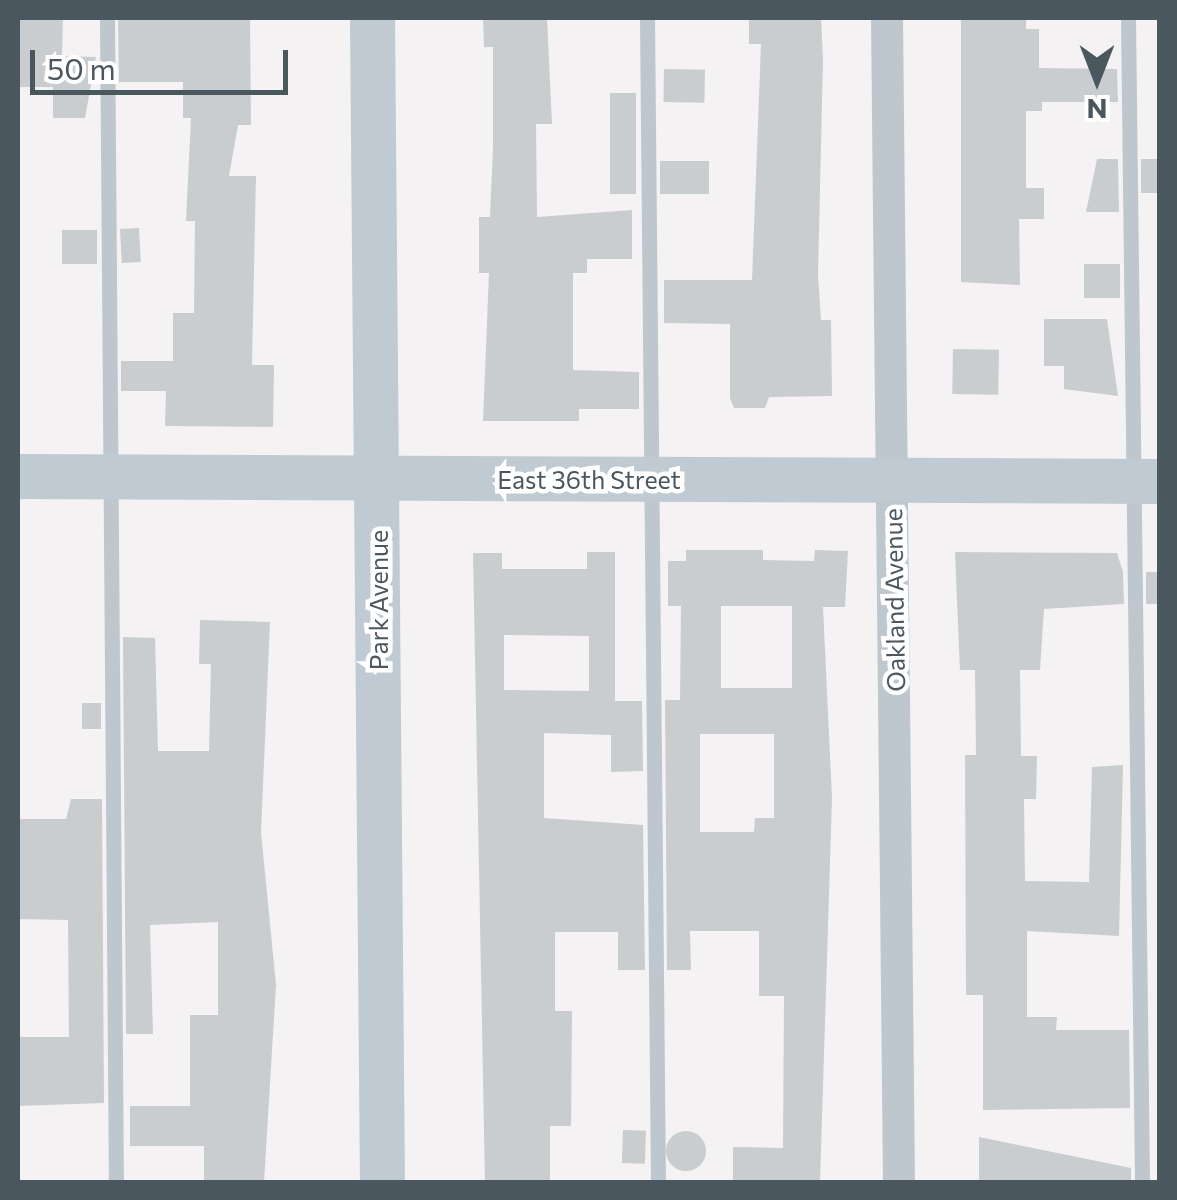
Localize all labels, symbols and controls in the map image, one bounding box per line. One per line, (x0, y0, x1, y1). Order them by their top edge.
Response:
scale bar (35, 30, 292, 92)
north arrow (1047, 30, 1147, 130)
text: 50 m (47, 49, 116, 86)
text: N (1087, 93, 1108, 127)
street label: East 36th Street (497, 464, 681, 494)
street label: Oakland Avenue (877, 508, 911, 692)
street label: Park Avenue (363, 530, 393, 670)

